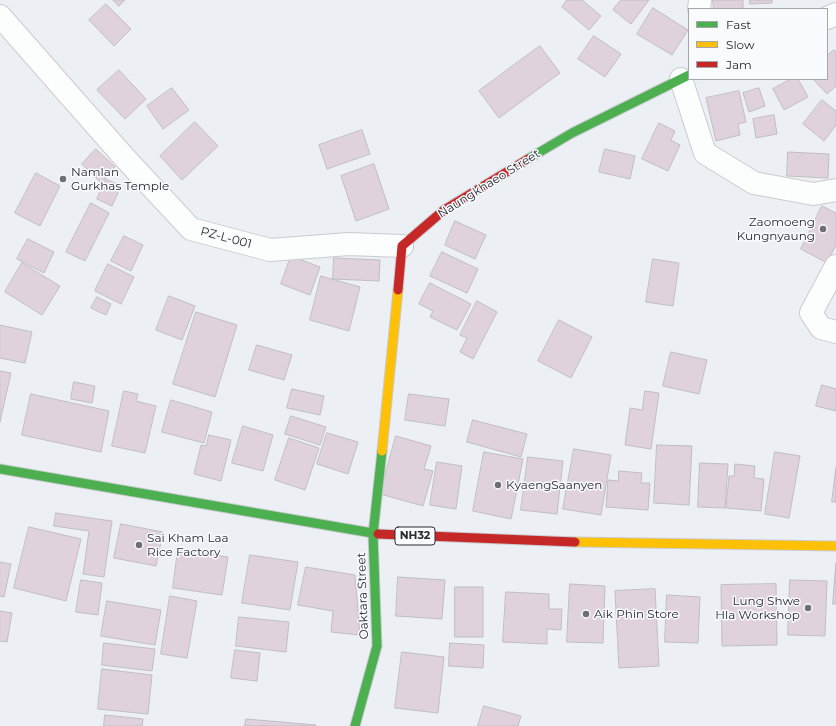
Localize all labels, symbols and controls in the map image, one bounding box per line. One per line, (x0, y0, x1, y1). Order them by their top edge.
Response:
legend (688, 8, 828, 80)
text: Fast (726, 17, 751, 32)
text: Slow (726, 37, 755, 52)
text: Jam (726, 57, 752, 72)
street label: Naungkhaeo Street (435, 147, 543, 221)
place label: Namlan Gurkhas Temple (71, 165, 169, 193)
marker: Namlan Gurkhas Temple (58, 174, 68, 184)
place label: Zaomoeng Kungnyaung (737, 215, 815, 243)
street label: PZ-L-001 (199, 224, 253, 252)
marker: Zaomoeng Kungnyaung (818, 224, 828, 234)
place label: KyaengSaanyen (506, 478, 602, 492)
marker: KyaengSaanyen (493, 480, 503, 490)
road number: NH32 (395, 527, 435, 545)
place label: Sai Kham Laa Rice Factory (147, 531, 229, 559)
marker: Sai Kham Laa Rice Factory (134, 540, 144, 550)
street label: Oaktara Street (354, 552, 372, 640)
place label: Lung Shwe Hla Workshop (715, 594, 800, 622)
marker: Lung Shwe Hla Workshop (803, 603, 813, 613)
place label: Aik Phin Store (594, 607, 679, 621)
marker: Aik Phin Store (581, 609, 591, 619)

